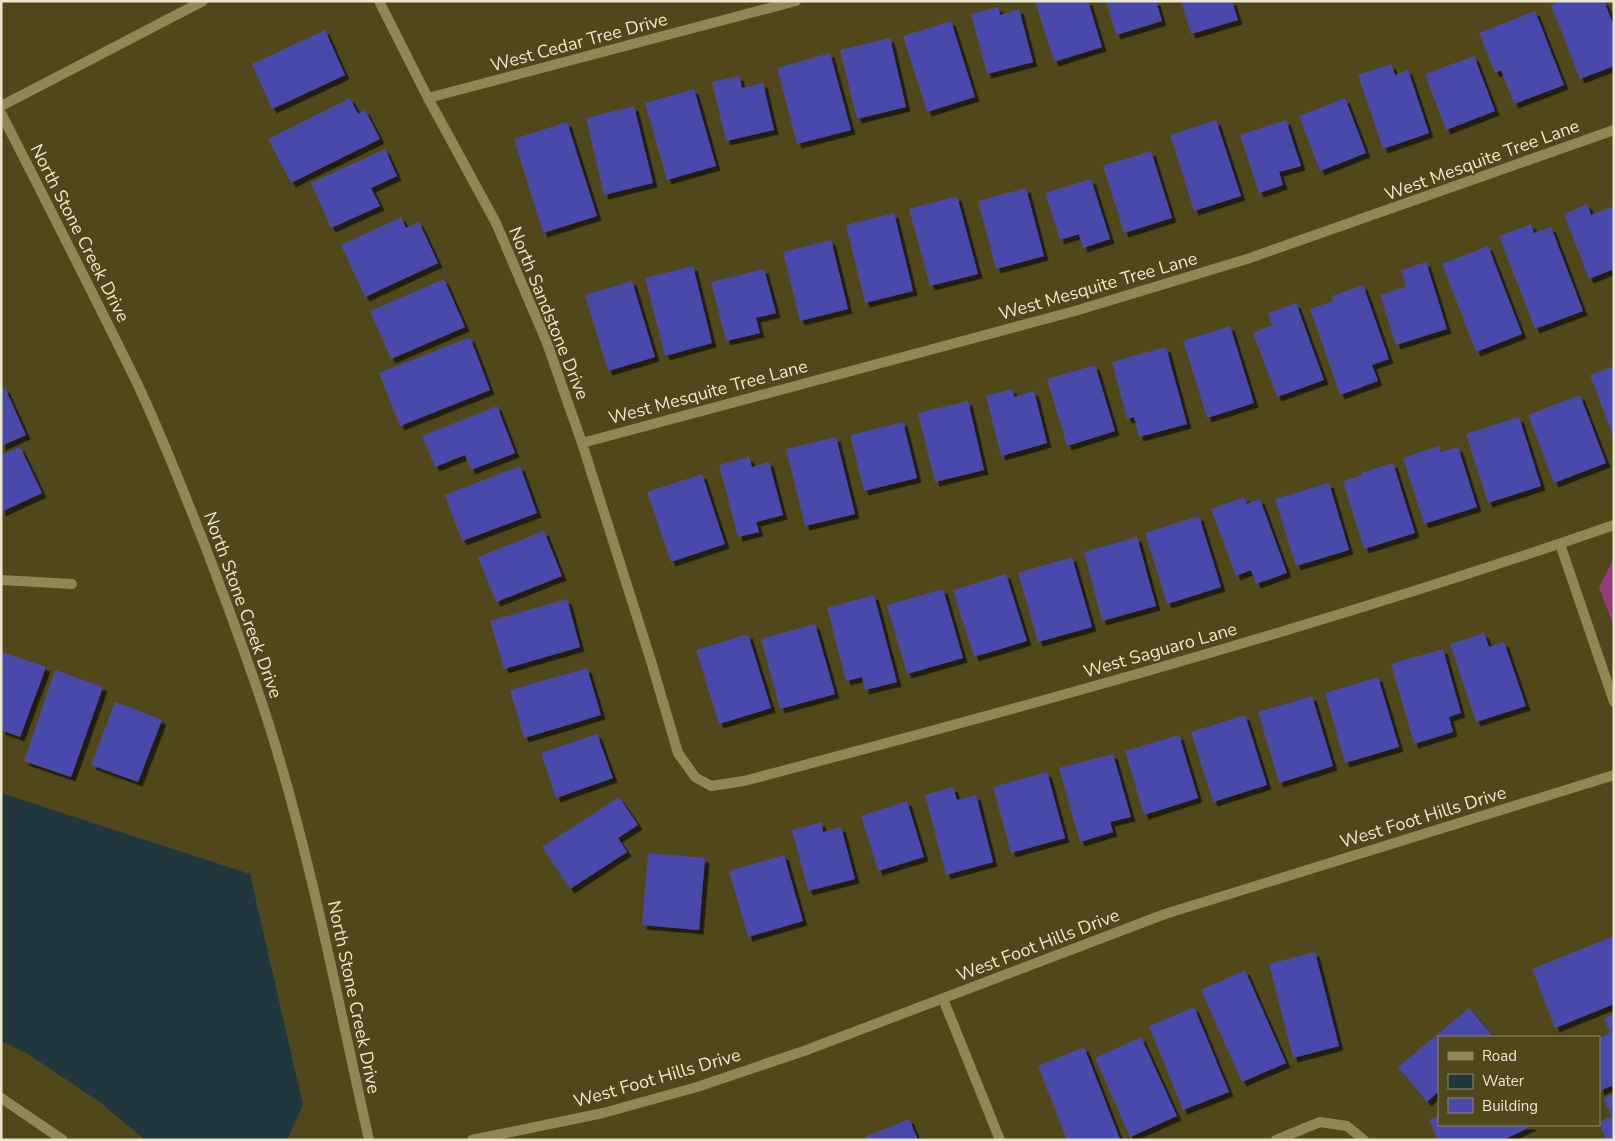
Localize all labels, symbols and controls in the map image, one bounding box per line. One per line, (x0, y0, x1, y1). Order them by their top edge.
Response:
street label: West Cedar Tree Drive (488, 7, 670, 77)
street label: West Mesquite Tree Lane (1381, 114, 1583, 206)
street label: North Stone Creek Drive (25, 140, 135, 326)
street label: North Sandstone Drive (503, 223, 595, 403)
street label: West Mesquite Tree Lane (996, 246, 1200, 326)
street label: West Mesquite Tree Lane (606, 354, 810, 430)
street label: North Stone Creek Drive (198, 508, 288, 702)
street label: West Saguaro Lane (1080, 617, 1240, 683)
street label: West Foot Hills Drive (1337, 780, 1509, 854)
street label: North Stone Creek Drive (322, 898, 386, 1096)
street label: West Foot Hills Drive (953, 903, 1123, 987)
legend (1438, 1036, 1600, 1126)
street label: West Foot Hills Drive (571, 1043, 743, 1113)
text: Road (1482, 1046, 1517, 1066)
text: Water (1482, 1071, 1525, 1091)
text: Building (1482, 1096, 1538, 1116)

